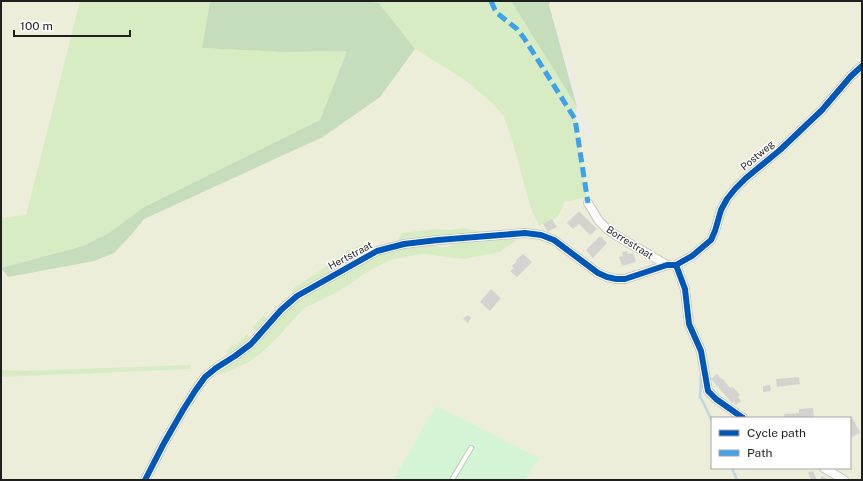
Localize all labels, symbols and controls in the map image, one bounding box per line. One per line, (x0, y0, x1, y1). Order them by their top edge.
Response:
scale bar (14, 12, 130, 38)
text: 100 m (20, 19, 53, 33)
street label: Postweg (738, 137, 776, 173)
street label: Borrestraat (604, 223, 656, 261)
street label: Hertstraat (326, 238, 374, 272)
legend (711, 417, 851, 469)
text: Cycle path (747, 426, 806, 440)
text: Path (747, 446, 773, 460)

